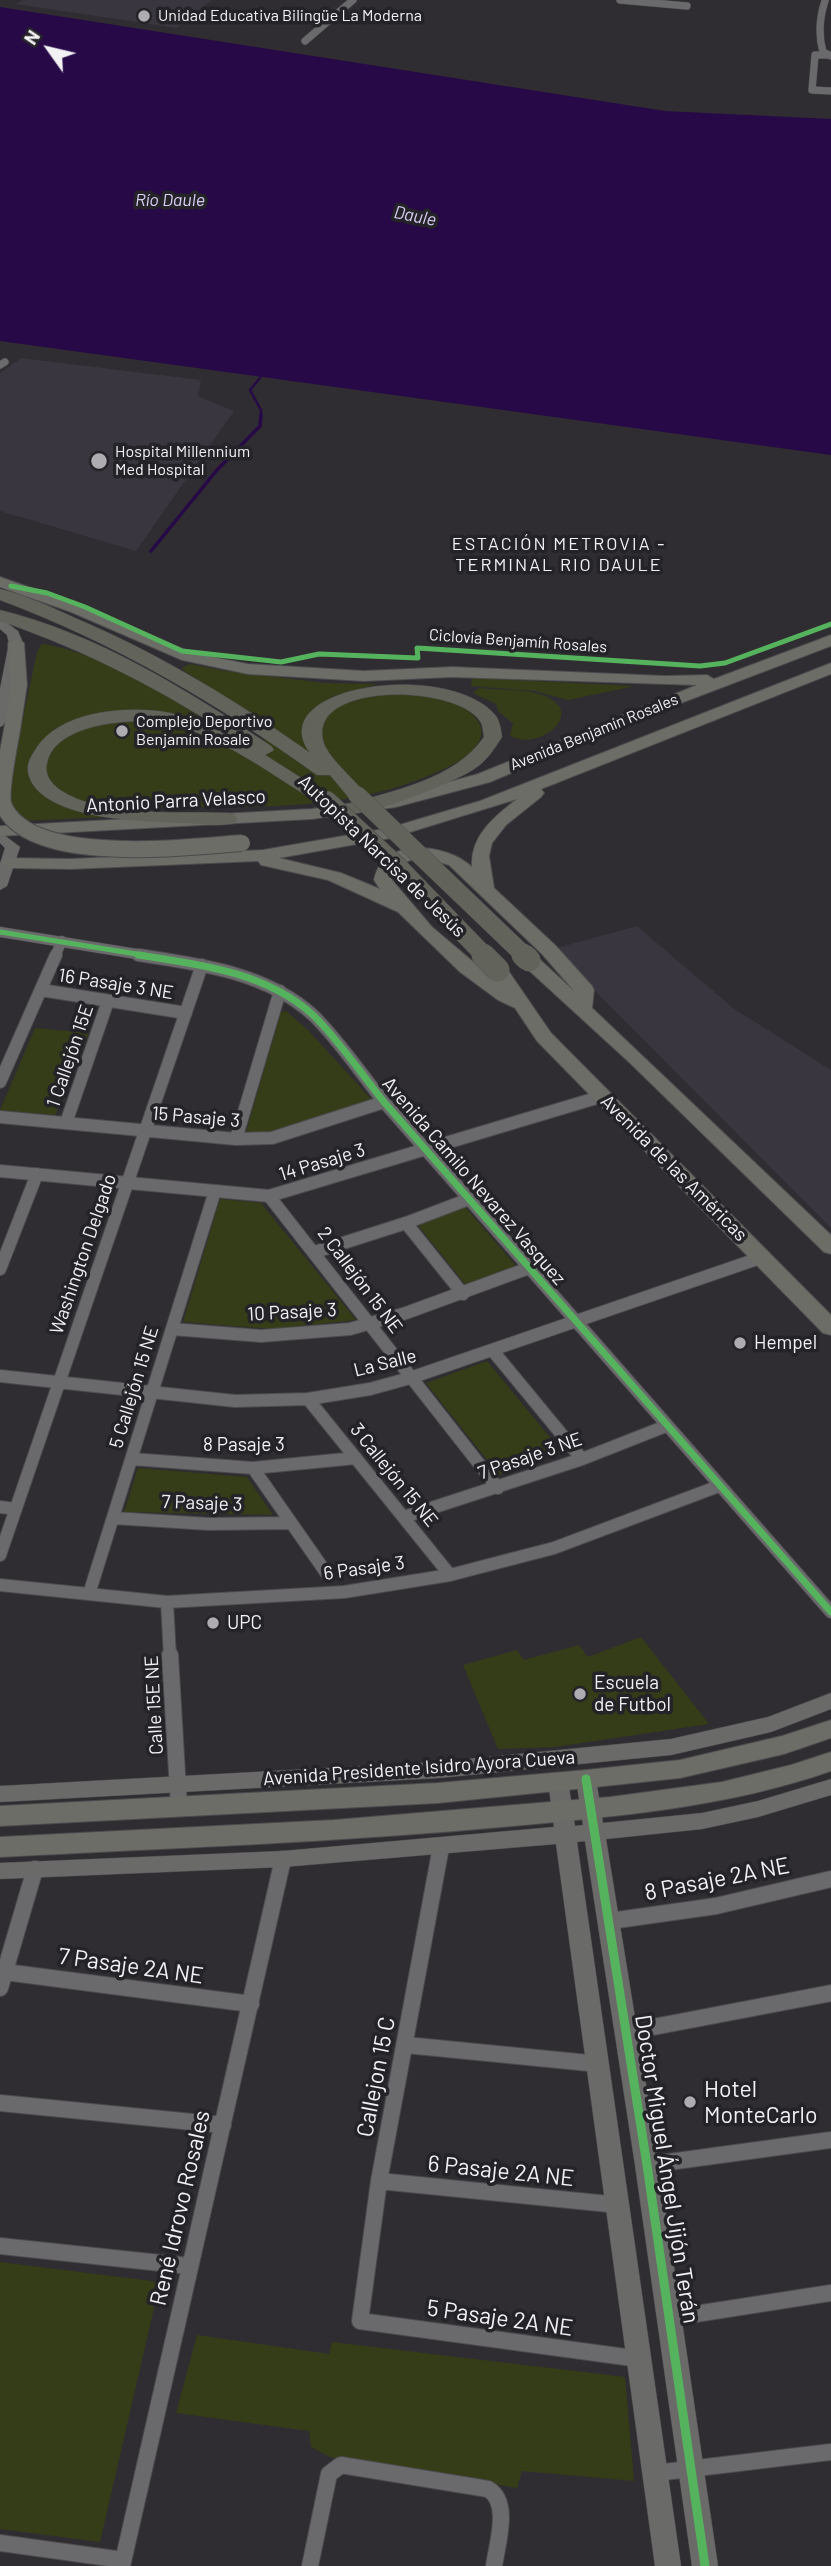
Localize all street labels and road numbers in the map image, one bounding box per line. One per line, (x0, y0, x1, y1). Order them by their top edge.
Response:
street label: Ciclovía Benjamín Rosales (428, 625, 608, 657)
street label: Avenida Benjamín Rosales (507, 689, 681, 775)
street label: Autopista Narcisa de Jesús (293, 770, 471, 942)
street label: Antonio Parra Velasco (86, 785, 266, 817)
street label: 16 Pasaje 3 NE (57, 964, 175, 1004)
street label: 1 Callejón 15E (42, 1002, 98, 1110)
street label: Avenida Camilo Nevarez Vasquez (378, 1072, 570, 1290)
street label: Avenida de las Américas (596, 1090, 752, 1246)
street label: 15 Pasaje 3 (151, 1102, 241, 1132)
street label: 14 Pasaje 3 (276, 1138, 368, 1186)
street label: Washington Delgado (45, 1171, 121, 1337)
street label: 2 Callejón 15 NE (313, 1222, 407, 1338)
street label: 10 Pasaje 3 (247, 1298, 337, 1326)
street label: 5 Callejón 15 NE (105, 1323, 163, 1451)
street label: La Salle (351, 1344, 419, 1382)
street label: 3 Callejón 15 NE (345, 1419, 443, 1531)
street label: 7 Pasaje 3 NE (475, 1428, 585, 1484)
street label: 8 Pasaje 3 (203, 1434, 285, 1456)
street label: 7 Pasaje 3 (161, 1490, 243, 1516)
street label: 6 Pasaje 3 (322, 1551, 406, 1585)
street label: Calle 15E NE (140, 1655, 168, 1755)
street label: Avenida Presidente Isidro Ayora Cueva (262, 1746, 576, 1790)
street label: 8 Pasaje 2A NE (642, 1851, 792, 1907)
street label: 7 Pasaje 2A NE (57, 1942, 205, 1990)
street label: Doctor Miguel Ángel Jijón Terán (629, 2013, 705, 2325)
street label: Callejon 15 C (351, 2014, 401, 2140)
street label: René Idrovo Rosales (144, 2108, 216, 2308)
street label: 6 Pasaje 2A NE (426, 2150, 576, 2192)
street label: 5 Pasaje 2A NE (425, 2294, 575, 2342)

